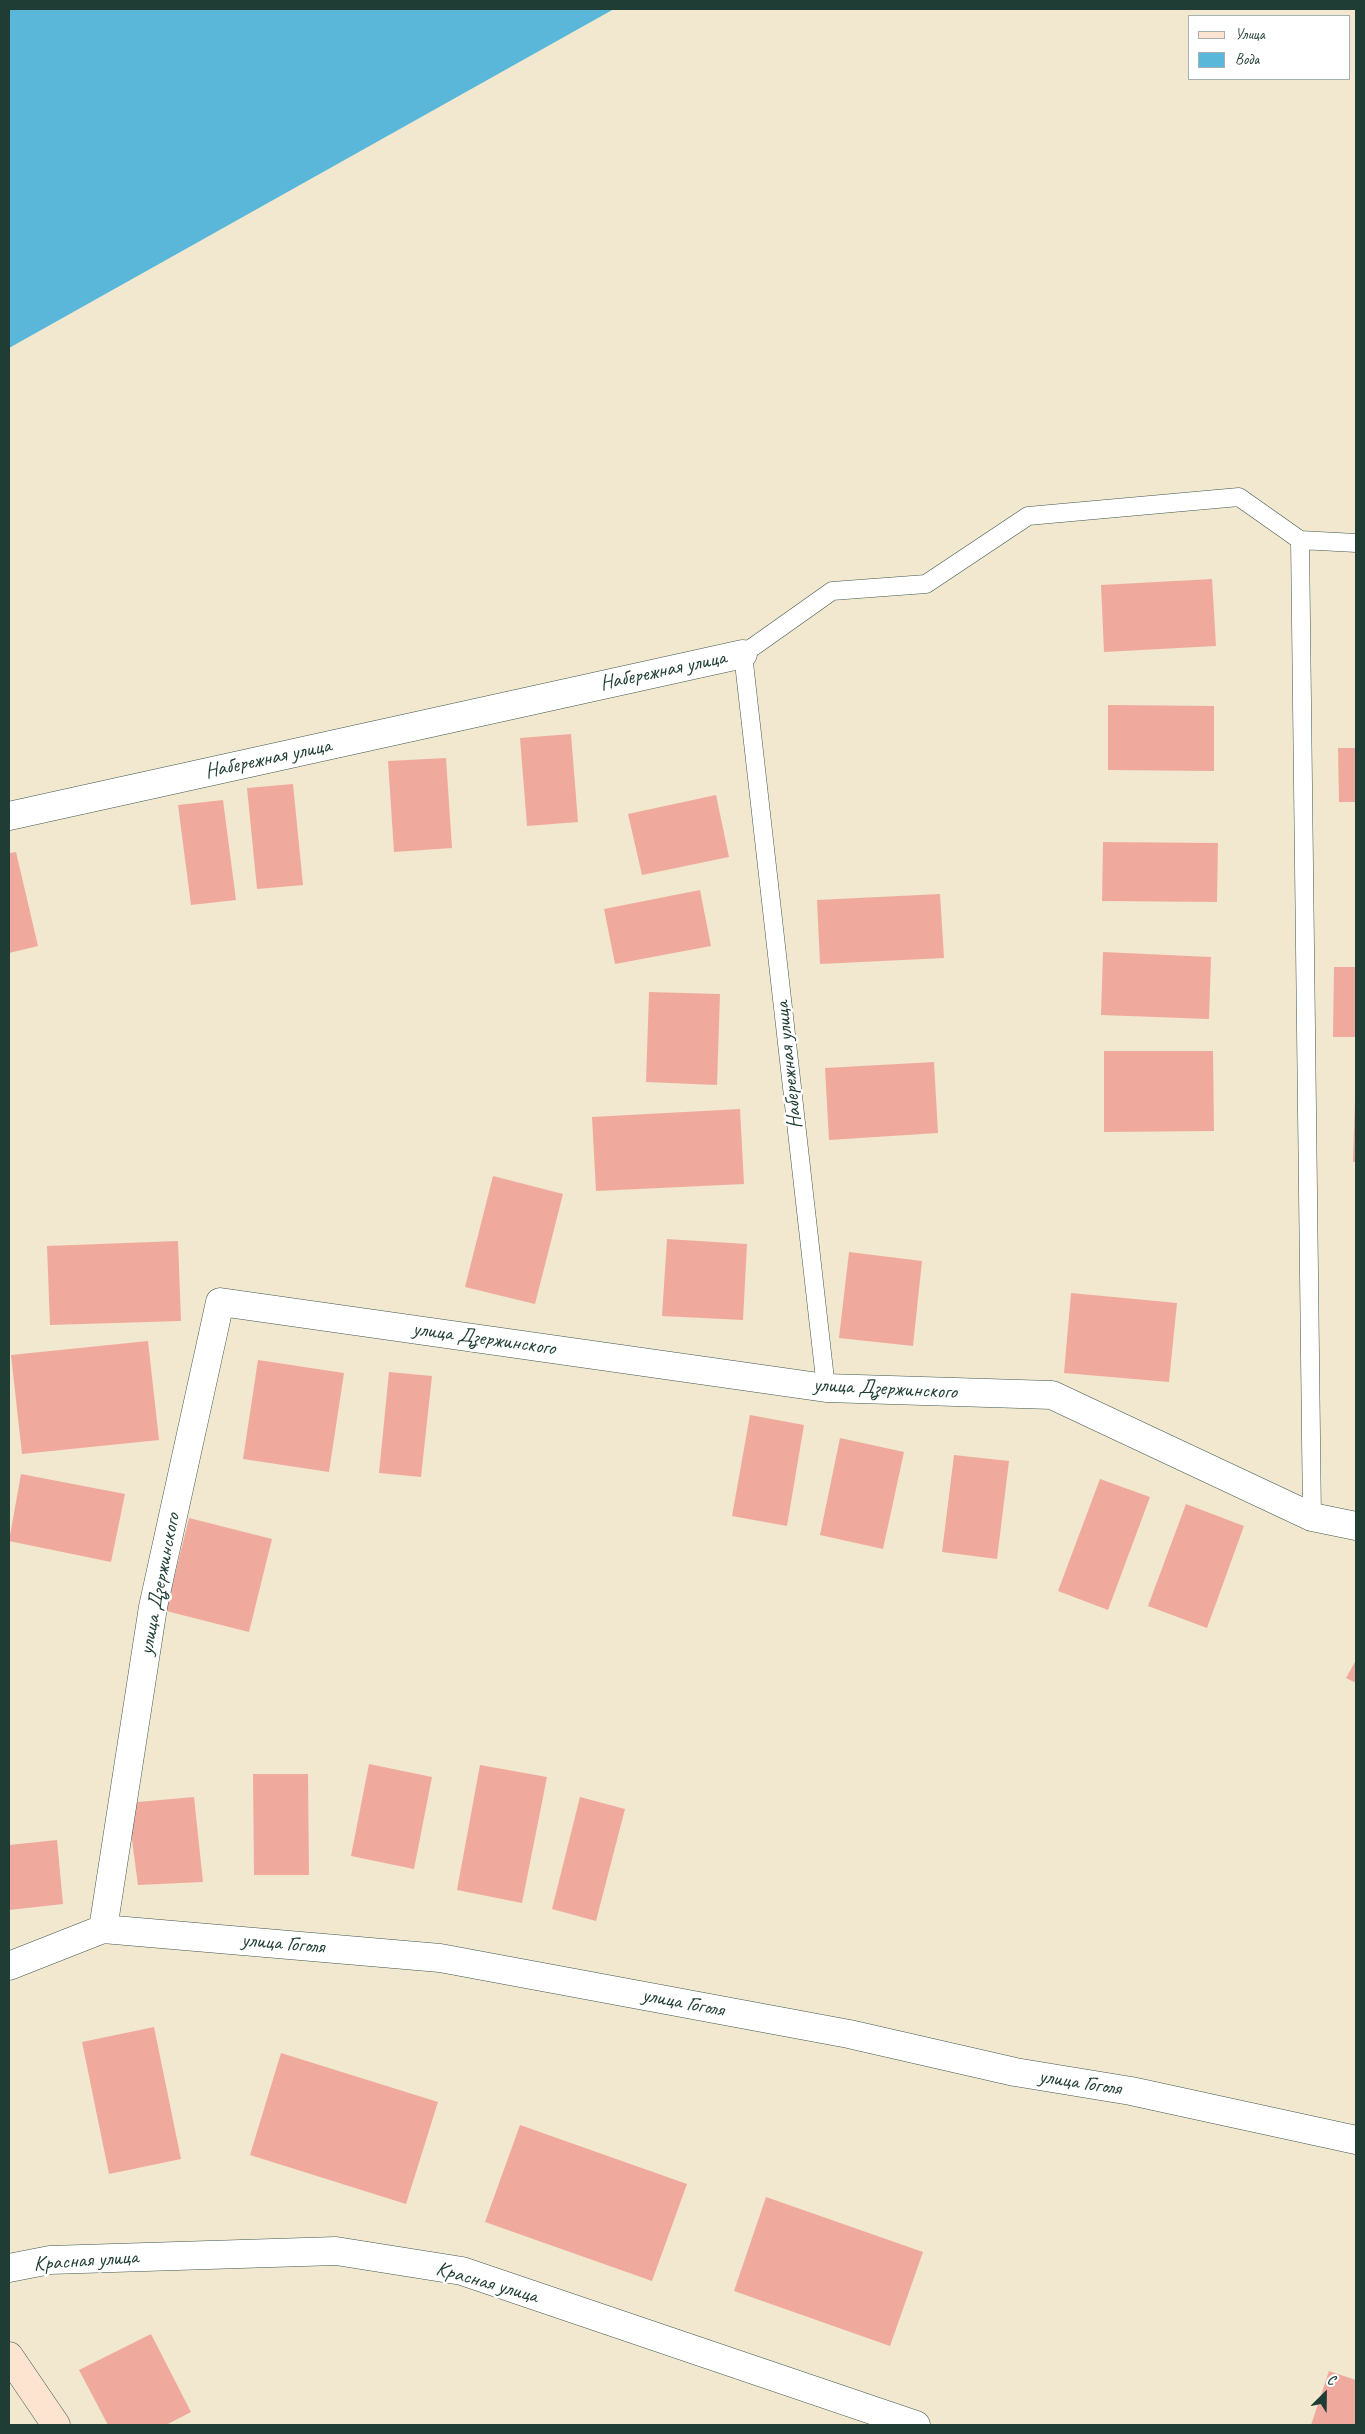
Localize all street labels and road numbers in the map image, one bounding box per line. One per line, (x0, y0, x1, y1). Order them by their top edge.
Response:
street label: Набережная улица (598, 645, 728, 697)
street label: Набережная улица (203, 733, 333, 785)
street label: Набережная улица (770, 1000, 808, 1130)
street label: улица Дзержинского (411, 1317, 557, 1361)
street label: улица Дзержинского (813, 1373, 957, 1405)
street label: улица Дзержинского (134, 1511, 186, 1657)
street label: улица Гоголя (241, 1928, 325, 1960)
street label: улица Гоголя (640, 1983, 726, 2023)
street label: улица Гоголя (1037, 2064, 1123, 2102)
street label: Красная улица (33, 2245, 139, 2277)
street label: Красная улица (433, 2256, 541, 2310)

